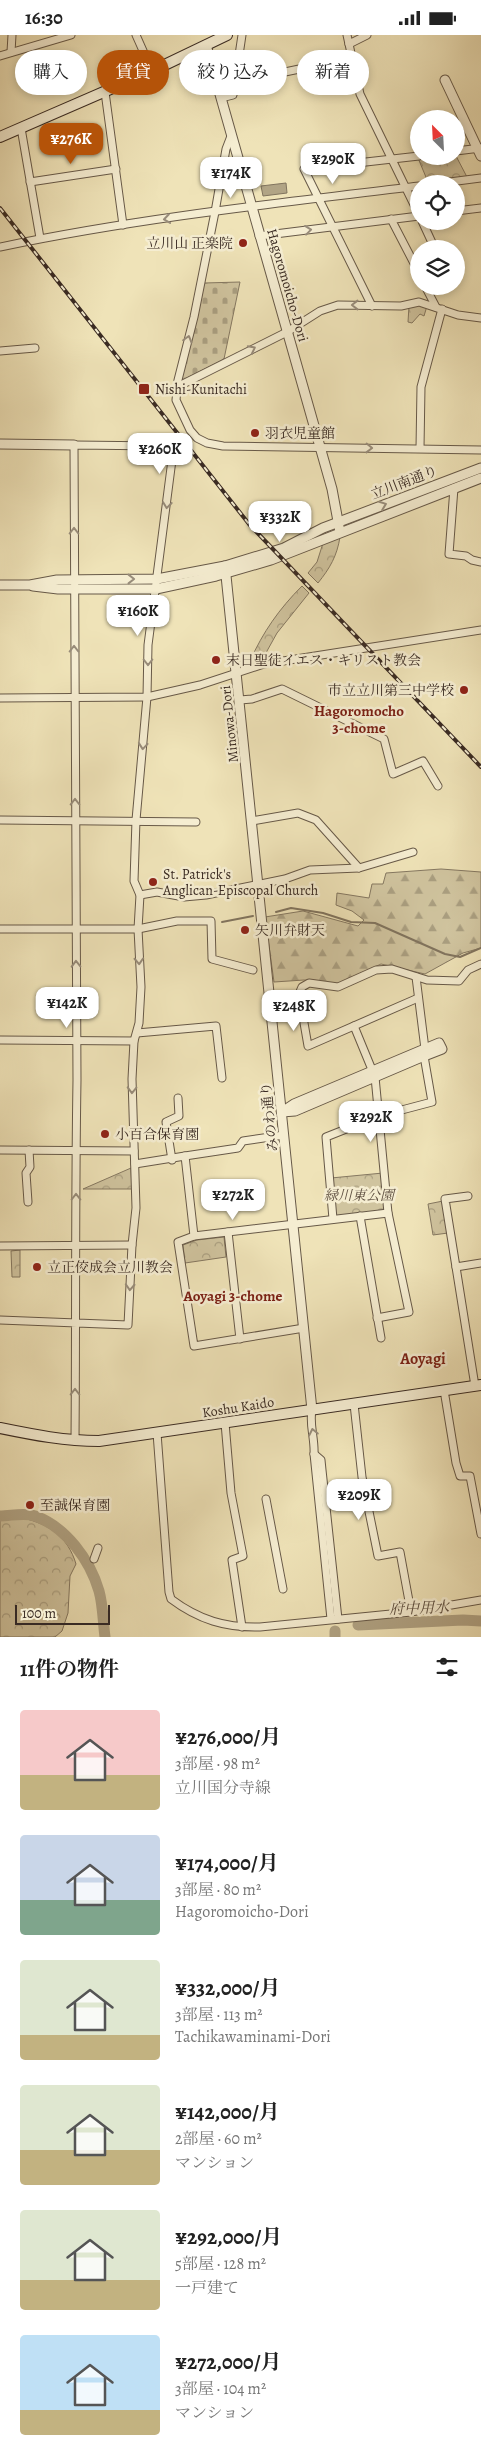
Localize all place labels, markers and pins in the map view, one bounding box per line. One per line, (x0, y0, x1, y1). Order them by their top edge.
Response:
pin: ¥276K (36, 123, 106, 165)
pin: ¥290K (298, 143, 368, 185)
pin: ¥174K (196, 156, 266, 199)
place label: 立川山 正楽院 (146, 234, 233, 253)
marker: 立川山 正楽院 (237, 237, 249, 249)
place label: Nishi-Kunitachi (155, 380, 247, 399)
marker: Nishi-Kunitachi (137, 382, 151, 396)
place label: 羽衣児童館 (265, 424, 335, 443)
marker: 羽衣児童館 (249, 427, 261, 439)
pin: ¥260K (125, 433, 195, 475)
pin: ¥332K (245, 501, 315, 543)
pin: ¥160K (103, 595, 173, 637)
place label: 末日聖徒イエス・キリスト教会 (226, 651, 421, 670)
marker: 末日聖徒イエス・キリスト教会 (210, 654, 222, 666)
place label: 市立立川第三中学校 (328, 681, 454, 700)
marker: 市立立川第三中学校 (458, 684, 470, 696)
place label: St. Patrick's Anglican-Episcopal Church (162, 865, 319, 900)
marker: St. Patrick's Anglican-Episcopal Church (147, 876, 159, 888)
place label: 矢川弁財天 (255, 921, 325, 940)
marker: 矢川弁財天 (239, 924, 251, 936)
pin: ¥142K (32, 987, 102, 1029)
pin: ¥248K (259, 989, 329, 1032)
pin: ¥292K (336, 1101, 406, 1143)
place label: 小百合保育園 (115, 1125, 199, 1144)
marker: 小百合保育園 (99, 1128, 111, 1140)
pin: ¥272K (198, 1179, 268, 1221)
place label: 立正佼成会立川教会 (47, 1258, 173, 1277)
marker: 立正佼成会立川教会 (31, 1261, 43, 1273)
pin: ¥209K (324, 1479, 394, 1521)
place label: 至誠保育園 (40, 1496, 110, 1515)
marker: 至誠保育園 (24, 1499, 36, 1511)

